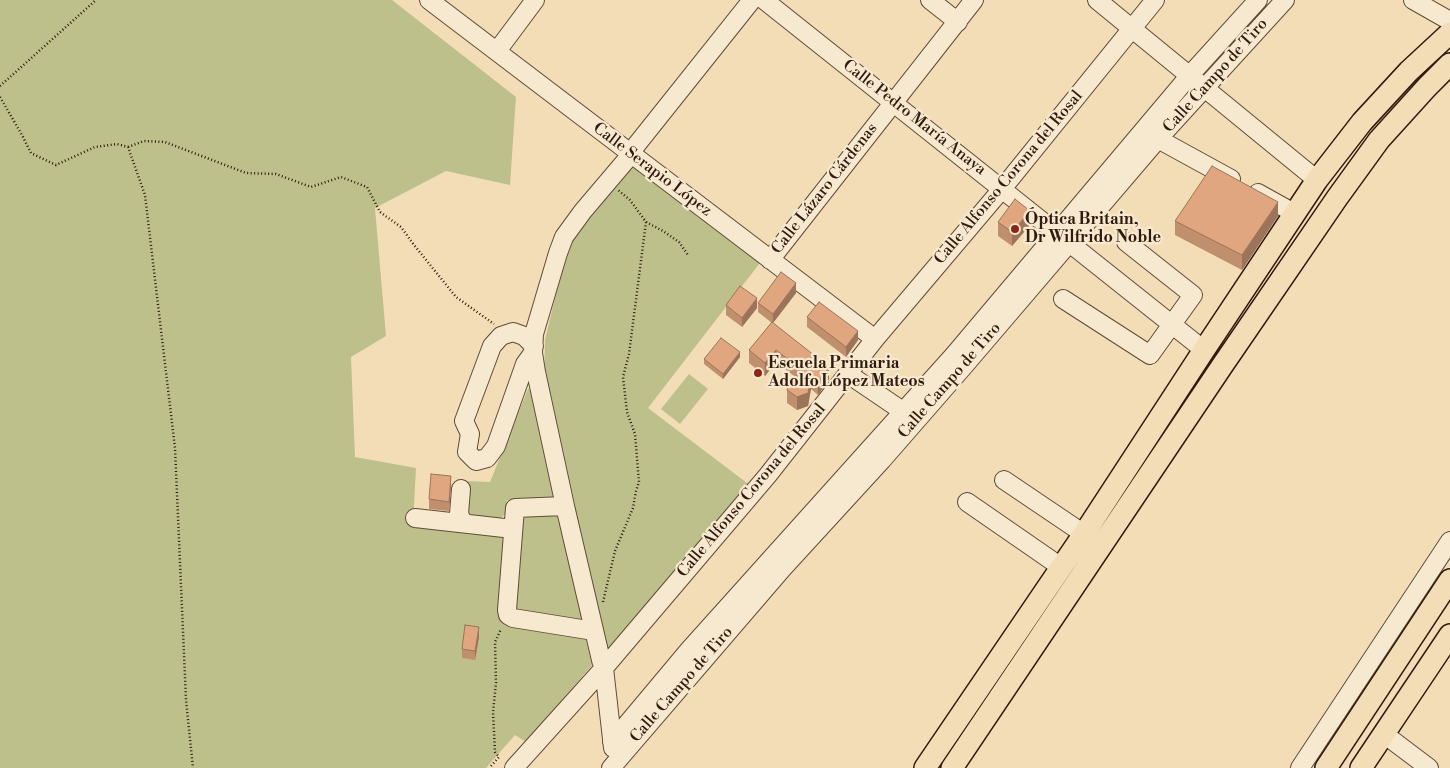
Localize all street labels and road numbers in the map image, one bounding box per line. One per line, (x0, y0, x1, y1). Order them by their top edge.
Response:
street label: Calle Campo de Tiro (1160, 15, 1272, 137)
street label: Calle Pedro María Anaya (839, 56, 989, 180)
street label: Calle Alfonso Corona del Rosal (931, 87, 1087, 269)
street label: Calle Serapio López (589, 119, 715, 221)
street label: Calle Lázaro Cárdenas (768, 120, 882, 258)
street label: Calle Campo de Tiro (894, 319, 1006, 443)
street label: Calle Alfonso Corona del Rosal (674, 400, 830, 582)
street label: Calle Campo de Tiro (626, 623, 738, 747)

